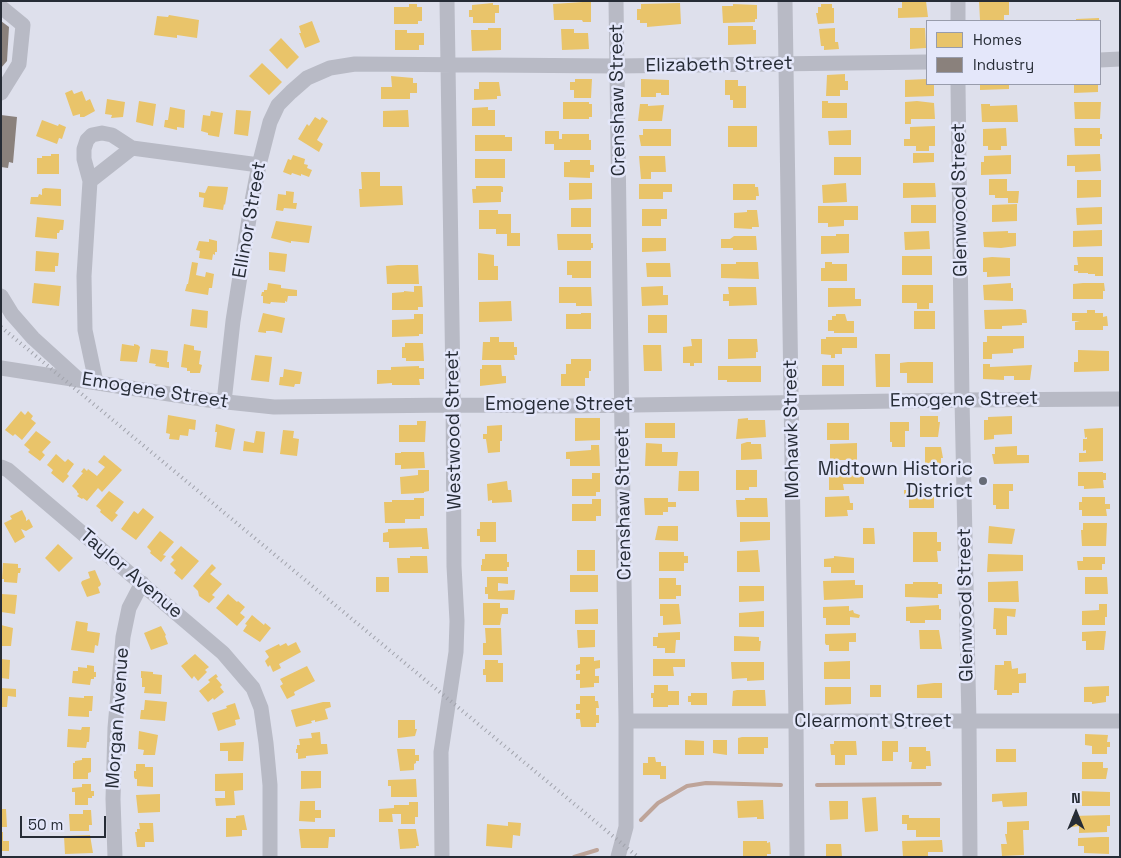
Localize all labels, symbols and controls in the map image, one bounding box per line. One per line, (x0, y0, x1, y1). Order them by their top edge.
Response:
legend (926, 20, 1101, 85)
street label: Crenshaw Street (605, 24, 631, 176)
text: Homes (973, 30, 1022, 49)
street label: Elizabeth Street (645, 52, 793, 78)
text: Industry (973, 55, 1034, 74)
street label: Glenwood Street (947, 123, 973, 277)
street label: Ellinor Street (229, 160, 271, 280)
street label: Westwood Street (441, 350, 467, 510)
street label: Mohawk Street (779, 359, 805, 499)
street label: Emogene Street (80, 368, 230, 414)
street label: Emogene Street (890, 387, 1038, 413)
street label: Emogene Street (485, 394, 633, 416)
street label: Crenshaw Street (611, 428, 637, 580)
place label: Midtown Historic District (818, 459, 973, 503)
marker: Midtown Historic District (977, 475, 989, 487)
street label: Taylor Avenue (75, 524, 187, 624)
street label: Glenwood Street (953, 528, 979, 682)
street label: Morgan Avenue (102, 646, 134, 790)
street label: Clearmont Street (794, 711, 952, 733)
north arrow (1051, 788, 1101, 838)
text: N (1071, 789, 1081, 807)
scale bar (22, 806, 109, 838)
text: 50 m (28, 815, 63, 834)

